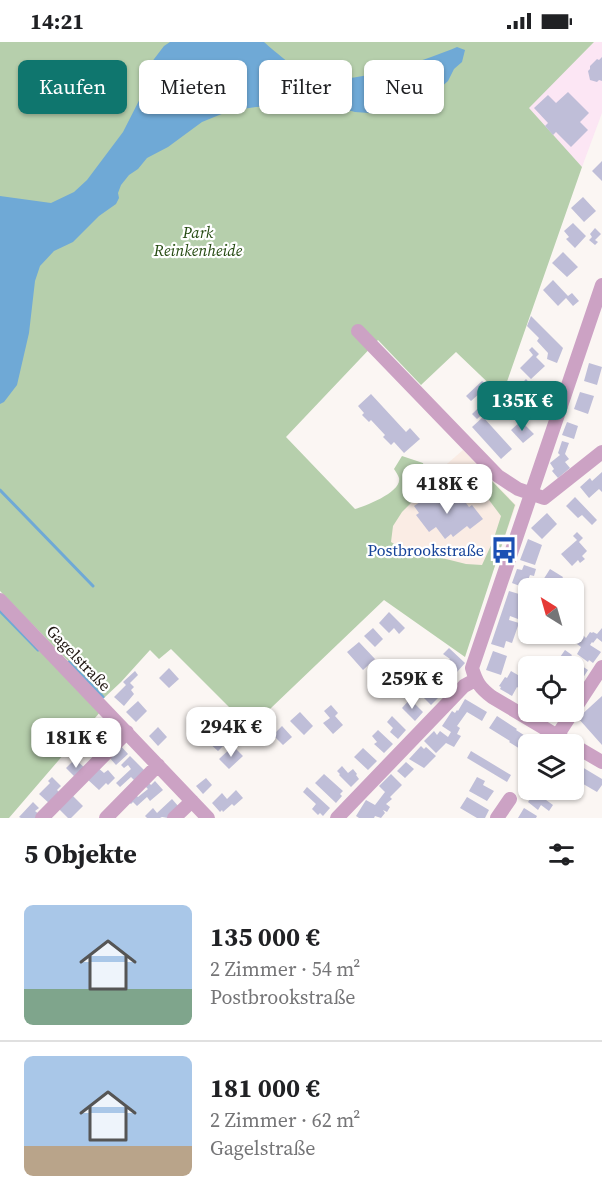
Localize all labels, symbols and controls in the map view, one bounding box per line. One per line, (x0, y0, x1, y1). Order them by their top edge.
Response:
text: 14:21 (30, 6, 84, 36)
chip: Kaufen (18, 60, 127, 114)
chip: Mieten (139, 60, 247, 114)
chip: Filter (259, 60, 352, 114)
chip: Neu (364, 60, 444, 114)
park label: Park Reinkenheide (153, 221, 243, 261)
pin: 135K € (473, 381, 571, 432)
text: 135K € (491, 386, 553, 414)
pin: 418K € (398, 464, 496, 515)
text: 418K € (416, 469, 478, 497)
bus stop icon: Postbrookstraße (489, 535, 519, 565)
place label: Postbrookstraße (368, 539, 484, 561)
north arrow (518, 578, 584, 644)
map controls (518, 578, 584, 800)
street label: Gagelstraße (42, 620, 116, 696)
button: locate (518, 656, 584, 722)
pin: 259K € (363, 659, 461, 710)
text: 259K € (381, 664, 443, 692)
pin: 294K € (182, 707, 280, 758)
text: 294K € (200, 712, 262, 740)
pin: 181K € (27, 718, 125, 769)
text: 181K € (45, 723, 107, 751)
button: layers (518, 734, 584, 800)
text: 5 Objekte (24, 836, 137, 872)
icon: filters (545, 838, 578, 871)
text: 135 000 € (210, 919, 320, 955)
icon: home (72, 929, 144, 1001)
text: 2 Zimmer · 54 m² (210, 955, 360, 983)
text: Postbrookstraße (210, 983, 355, 1011)
text: 181 000 € (210, 1070, 320, 1106)
icon: home (72, 1080, 144, 1152)
text: 2 Zimmer · 62 m² (210, 1106, 360, 1134)
text: Gagelstraße (210, 1134, 315, 1162)

